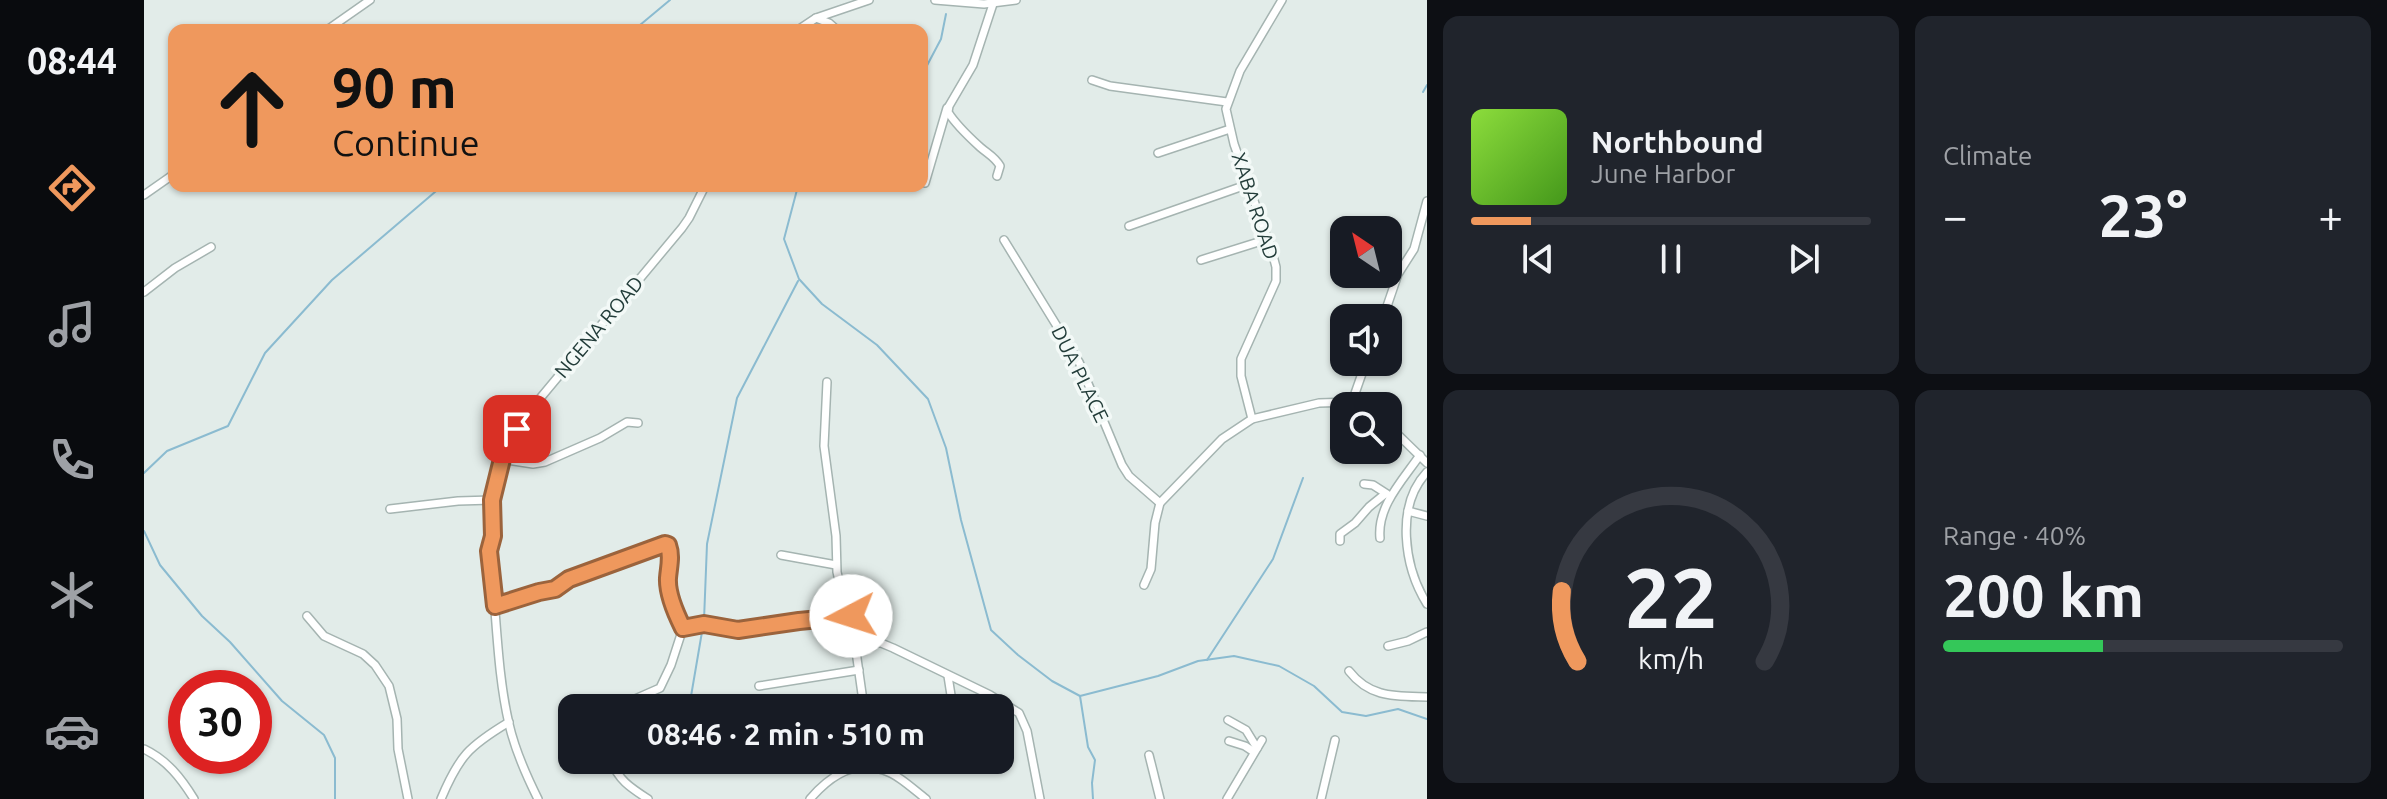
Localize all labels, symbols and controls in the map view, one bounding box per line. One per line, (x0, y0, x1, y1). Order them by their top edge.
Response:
text: 08:44 (27, 40, 117, 81)
icon: ahead (200, 56, 304, 160)
text: 90 m (332, 56, 457, 119)
text: Continue (332, 122, 480, 163)
text: Northbound (1591, 125, 1763, 159)
text: Climate (1943, 141, 2032, 170)
street label: XABA ROAD (1227, 149, 1284, 262)
text: June Harbor (1591, 159, 1735, 188)
icon: directions (44, 160, 100, 216)
text: 23° (2099, 181, 2187, 248)
text: − (1943, 191, 1968, 240)
text: + (2318, 191, 2343, 240)
north arrow (1330, 216, 1402, 288)
map controls (1330, 216, 1402, 464)
icon: previous (1516, 237, 1560, 281)
icon: pause (1649, 237, 1693, 281)
icon: next (1782, 237, 1826, 281)
street label: NGENA ROAD (549, 271, 648, 382)
icon: music (44, 296, 100, 352)
button: sound (1330, 304, 1402, 376)
street label: DUA PLACE (1047, 322, 1114, 426)
button: search (1330, 392, 1402, 464)
pin (483, 395, 551, 463)
icon: arrive (495, 407, 539, 451)
icon: phone (44, 432, 100, 488)
text: Range · 40% (1943, 521, 2086, 550)
text: 22 (1624, 550, 1718, 644)
text: 200 km (1943, 561, 2144, 628)
icon: climate (44, 567, 100, 623)
position arrow (809, 574, 893, 658)
text: km/h (1638, 642, 1704, 674)
speed limit sign: 30 (168, 670, 272, 774)
icon: car (44, 703, 100, 759)
text: 08:46 · 2 min · 510 m (647, 717, 925, 751)

